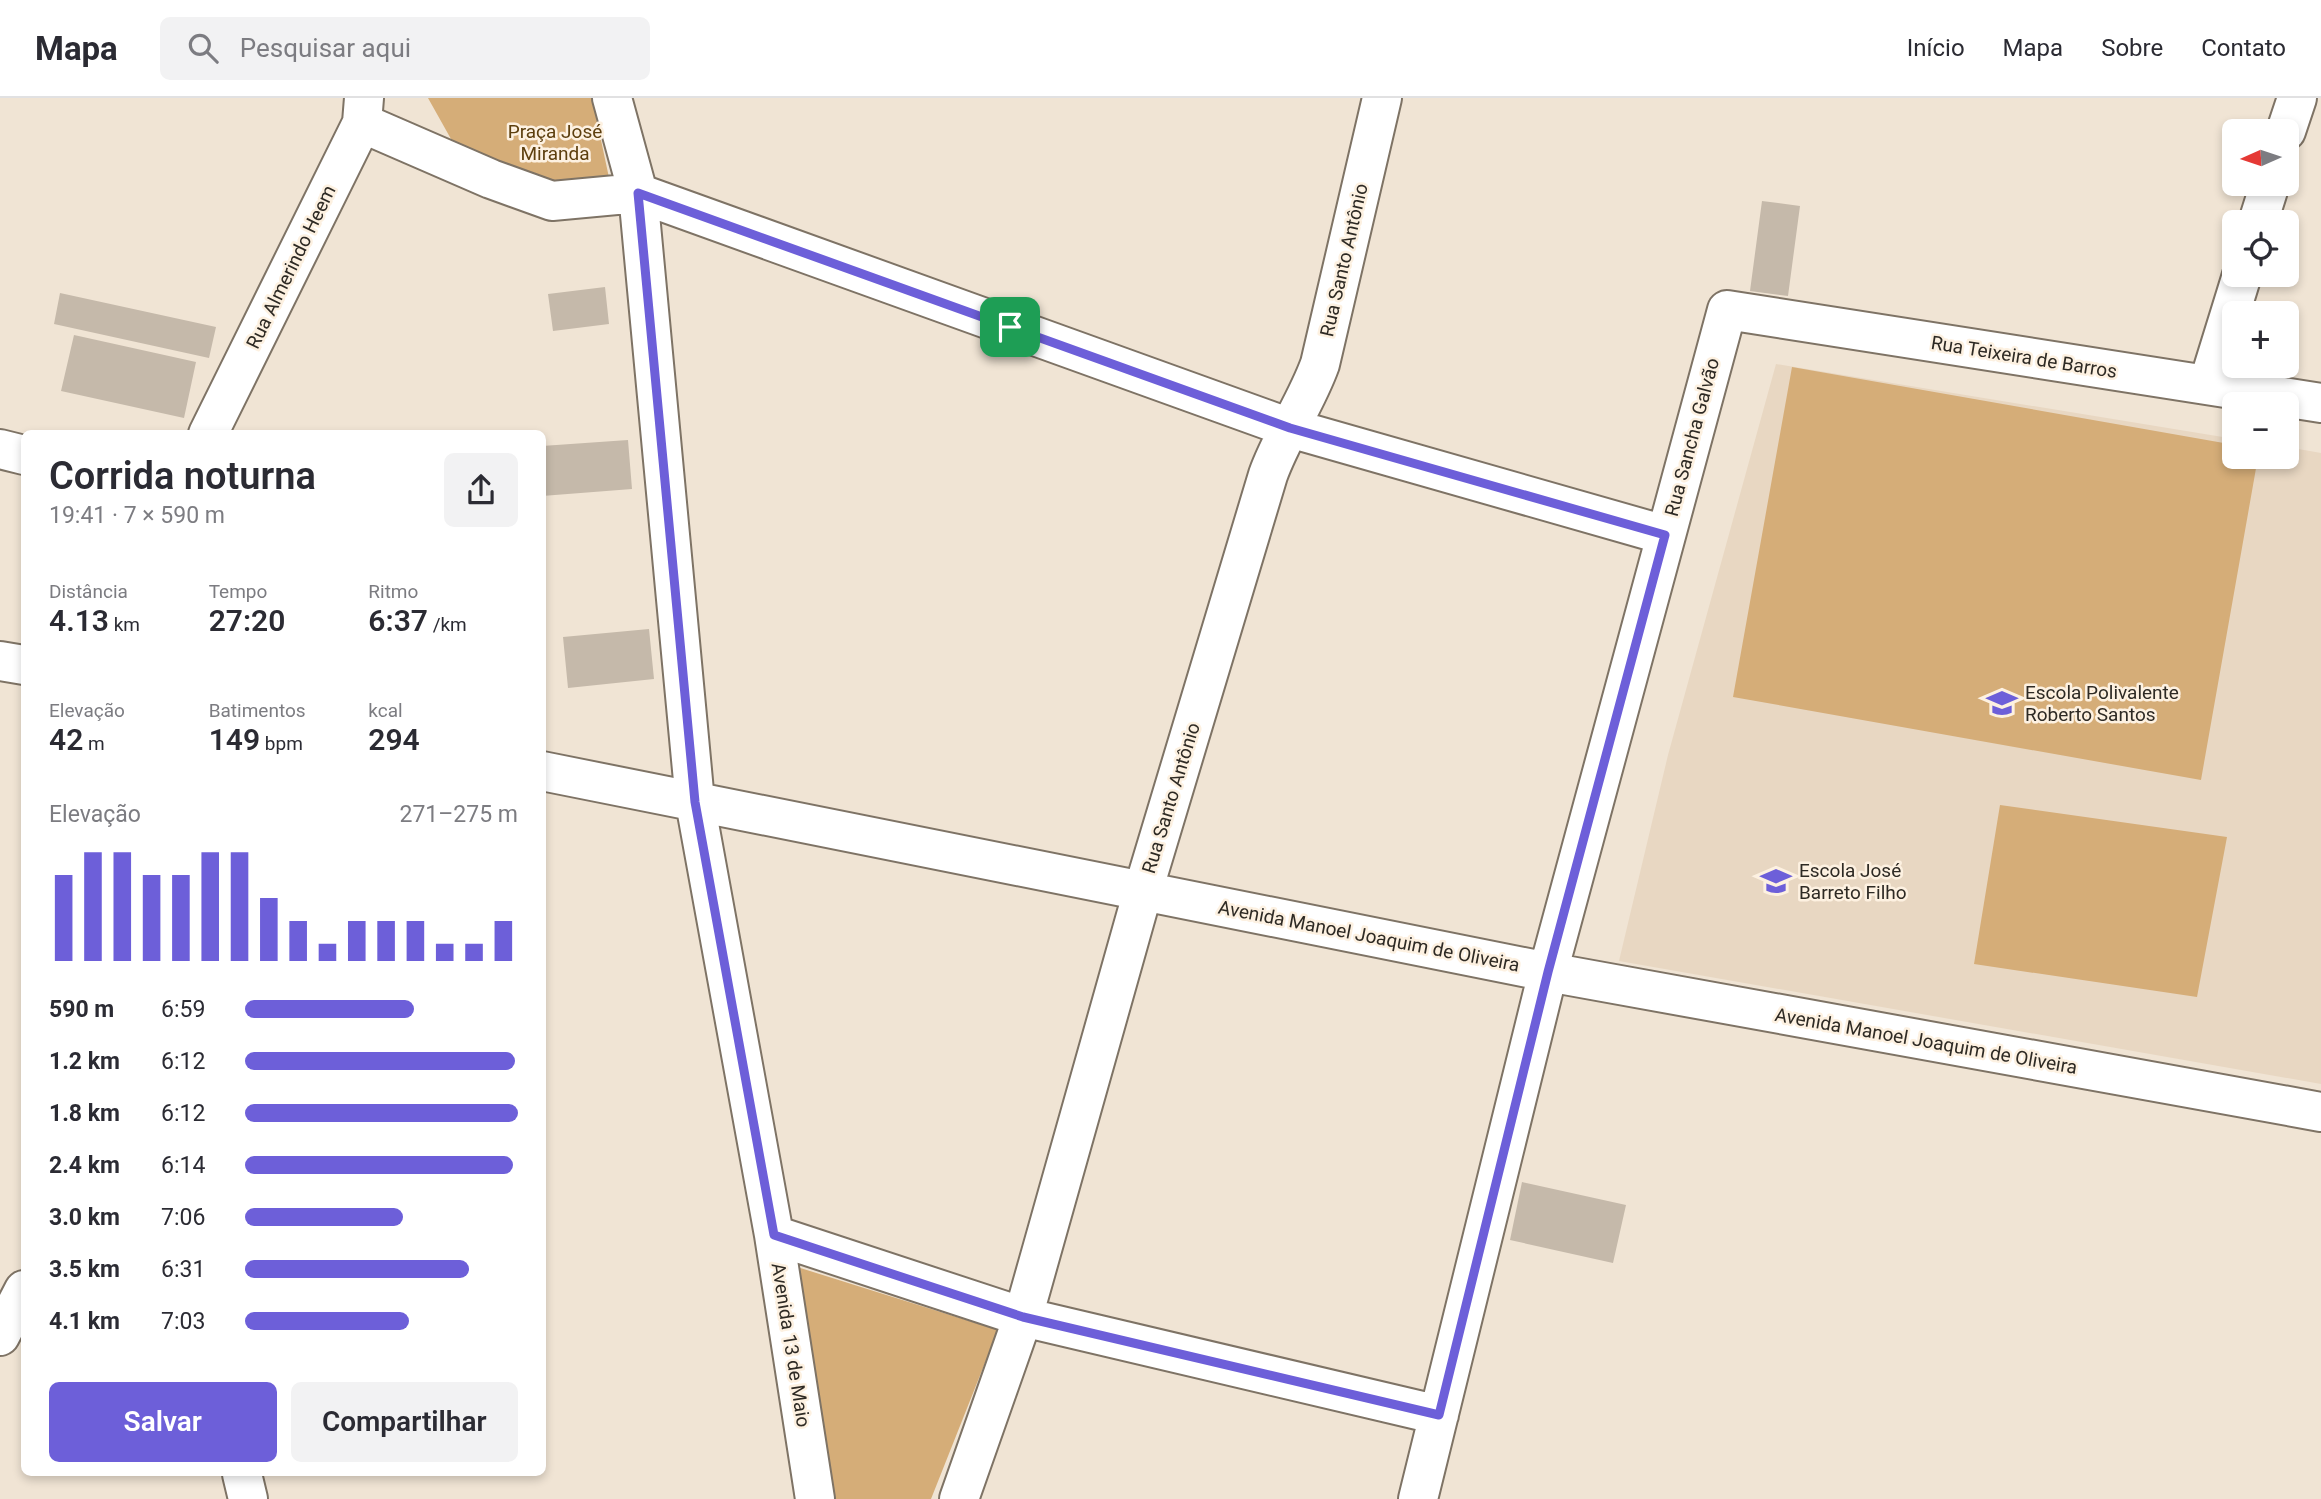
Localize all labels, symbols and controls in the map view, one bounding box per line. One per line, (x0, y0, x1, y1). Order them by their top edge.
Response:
search box (160, 17, 650, 80)
text: Mapa (35, 29, 118, 68)
icon: search (184, 29, 222, 67)
text: Pesquisar aqui (240, 33, 411, 63)
text: Início (1907, 34, 1965, 62)
text: Mapa (2003, 34, 2063, 62)
text: Sobre (2101, 34, 2163, 62)
text: Contato (2201, 34, 2286, 62)
north arrow (2222, 119, 2300, 196)
map controls (2222, 119, 2299, 469)
park label: Praça José Miranda (508, 120, 602, 165)
street label: Rua Almerindo Heem (241, 181, 341, 353)
street label: Rua Santo Antônio (1315, 181, 1373, 339)
button: locate (2222, 210, 2299, 287)
pin (980, 297, 1040, 357)
button: + (2222, 301, 2299, 378)
icon: arrive (991, 308, 1029, 346)
street label: Rua Teixeira de Barros (1929, 331, 2119, 383)
street label: Rua Sancha Galvão (1660, 355, 1724, 519)
button: − (2222, 392, 2299, 469)
button: share (444, 453, 518, 527)
text: Corrida noturna (49, 454, 316, 498)
text: 19:41 · 7 × 590 m (49, 502, 225, 529)
text: Distância (49, 580, 128, 603)
text: Tempo (209, 580, 267, 603)
text: Ritmo (368, 580, 418, 603)
text: 4.13 (49, 603, 109, 638)
text: 27:20 (209, 603, 285, 638)
text: 6:37 (368, 603, 428, 638)
text: km (109, 613, 140, 636)
text: /km (428, 613, 467, 636)
place label: Escola Polivalente Roberto Santos (2025, 681, 2179, 726)
school or university icon: Escola Polivalente Roberto Santos (1985, 686, 2019, 720)
text: Elevação (49, 699, 125, 722)
text: Batimentos (209, 699, 306, 722)
text: kcal (368, 699, 403, 722)
street label: Rua Santo Antônio (1137, 720, 1205, 876)
text: 42 (49, 722, 83, 757)
text: 149 (209, 722, 260, 757)
text: 294 (368, 722, 420, 757)
text: m (83, 732, 105, 755)
text: bpm (260, 732, 303, 755)
text: Elevação (49, 801, 141, 828)
text: 271–275 m (399, 801, 518, 828)
place label: Escola José Barreto Filho (1799, 859, 1907, 904)
school or university icon: Escola José Barreto Filho (1759, 864, 1793, 898)
street label: Avenida Manoel Joaquim de Oliveira (1216, 895, 1522, 977)
text: 590 m (49, 996, 114, 1023)
text: 6:59 (161, 996, 205, 1023)
street label: Avenida Manoel Joaquim de Oliveira (1773, 1003, 2079, 1079)
text: 1.2 km (49, 1048, 120, 1075)
text: 6:12 (161, 1048, 205, 1075)
text: 1.8 km (49, 1100, 120, 1127)
text: 6:12 (161, 1100, 205, 1127)
text: 2.4 km (49, 1152, 120, 1179)
text: 6:14 (161, 1152, 205, 1179)
text: 3.0 km (49, 1204, 120, 1231)
text: 7:06 (161, 1204, 205, 1231)
text: 3.5 km (49, 1256, 120, 1283)
text: 6:31 (161, 1256, 205, 1283)
street label: Avenida 13 de Maio (767, 1261, 815, 1429)
text: 4.1 km (49, 1308, 120, 1335)
text: 7:03 (161, 1308, 205, 1335)
button: Salvar (49, 1382, 277, 1462)
button: Compartilhar (291, 1382, 518, 1462)

